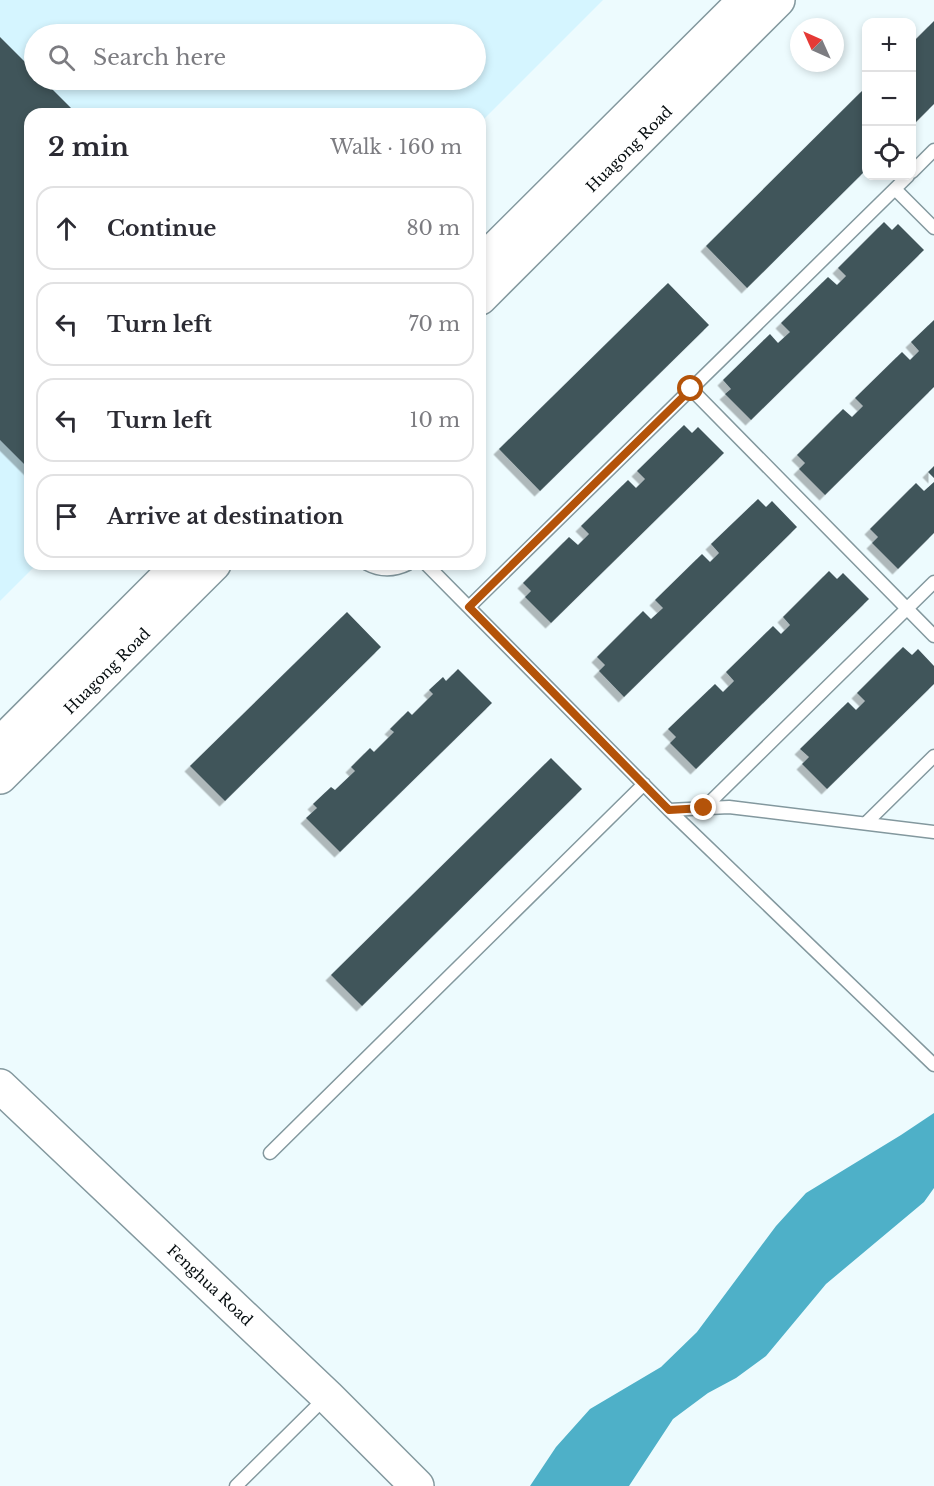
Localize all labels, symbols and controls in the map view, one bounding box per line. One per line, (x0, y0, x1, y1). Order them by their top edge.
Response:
north arrow (790, 18, 844, 72)
map controls (862, 18, 916, 180)
button: + (862, 18, 916, 72)
search box (24, 24, 486, 90)
icon: search (45, 41, 78, 74)
text: Search here (93, 44, 226, 71)
button: − (862, 72, 916, 126)
street label: Huagong Road (582, 102, 676, 196)
button: locate (862, 126, 916, 180)
text: 2 min (48, 131, 129, 163)
text: Walk · 160 m (330, 135, 462, 159)
icon: ahead (50, 212, 83, 245)
text: Continue (107, 215, 216, 242)
text: 80 m (406, 216, 460, 240)
icon: left (50, 308, 83, 341)
text: Turn left (107, 311, 212, 338)
text: 70 m (408, 312, 460, 336)
route start (677, 375, 703, 401)
icon: left (50, 404, 83, 437)
text: Turn left (107, 407, 212, 434)
text: 10 m (410, 408, 460, 432)
icon: arrive (50, 500, 83, 533)
text: Arrive at destination (107, 503, 344, 530)
street label: Huagong Road (60, 624, 154, 718)
route end (690, 794, 716, 820)
street label: Fenghua Road (163, 1241, 257, 1329)

